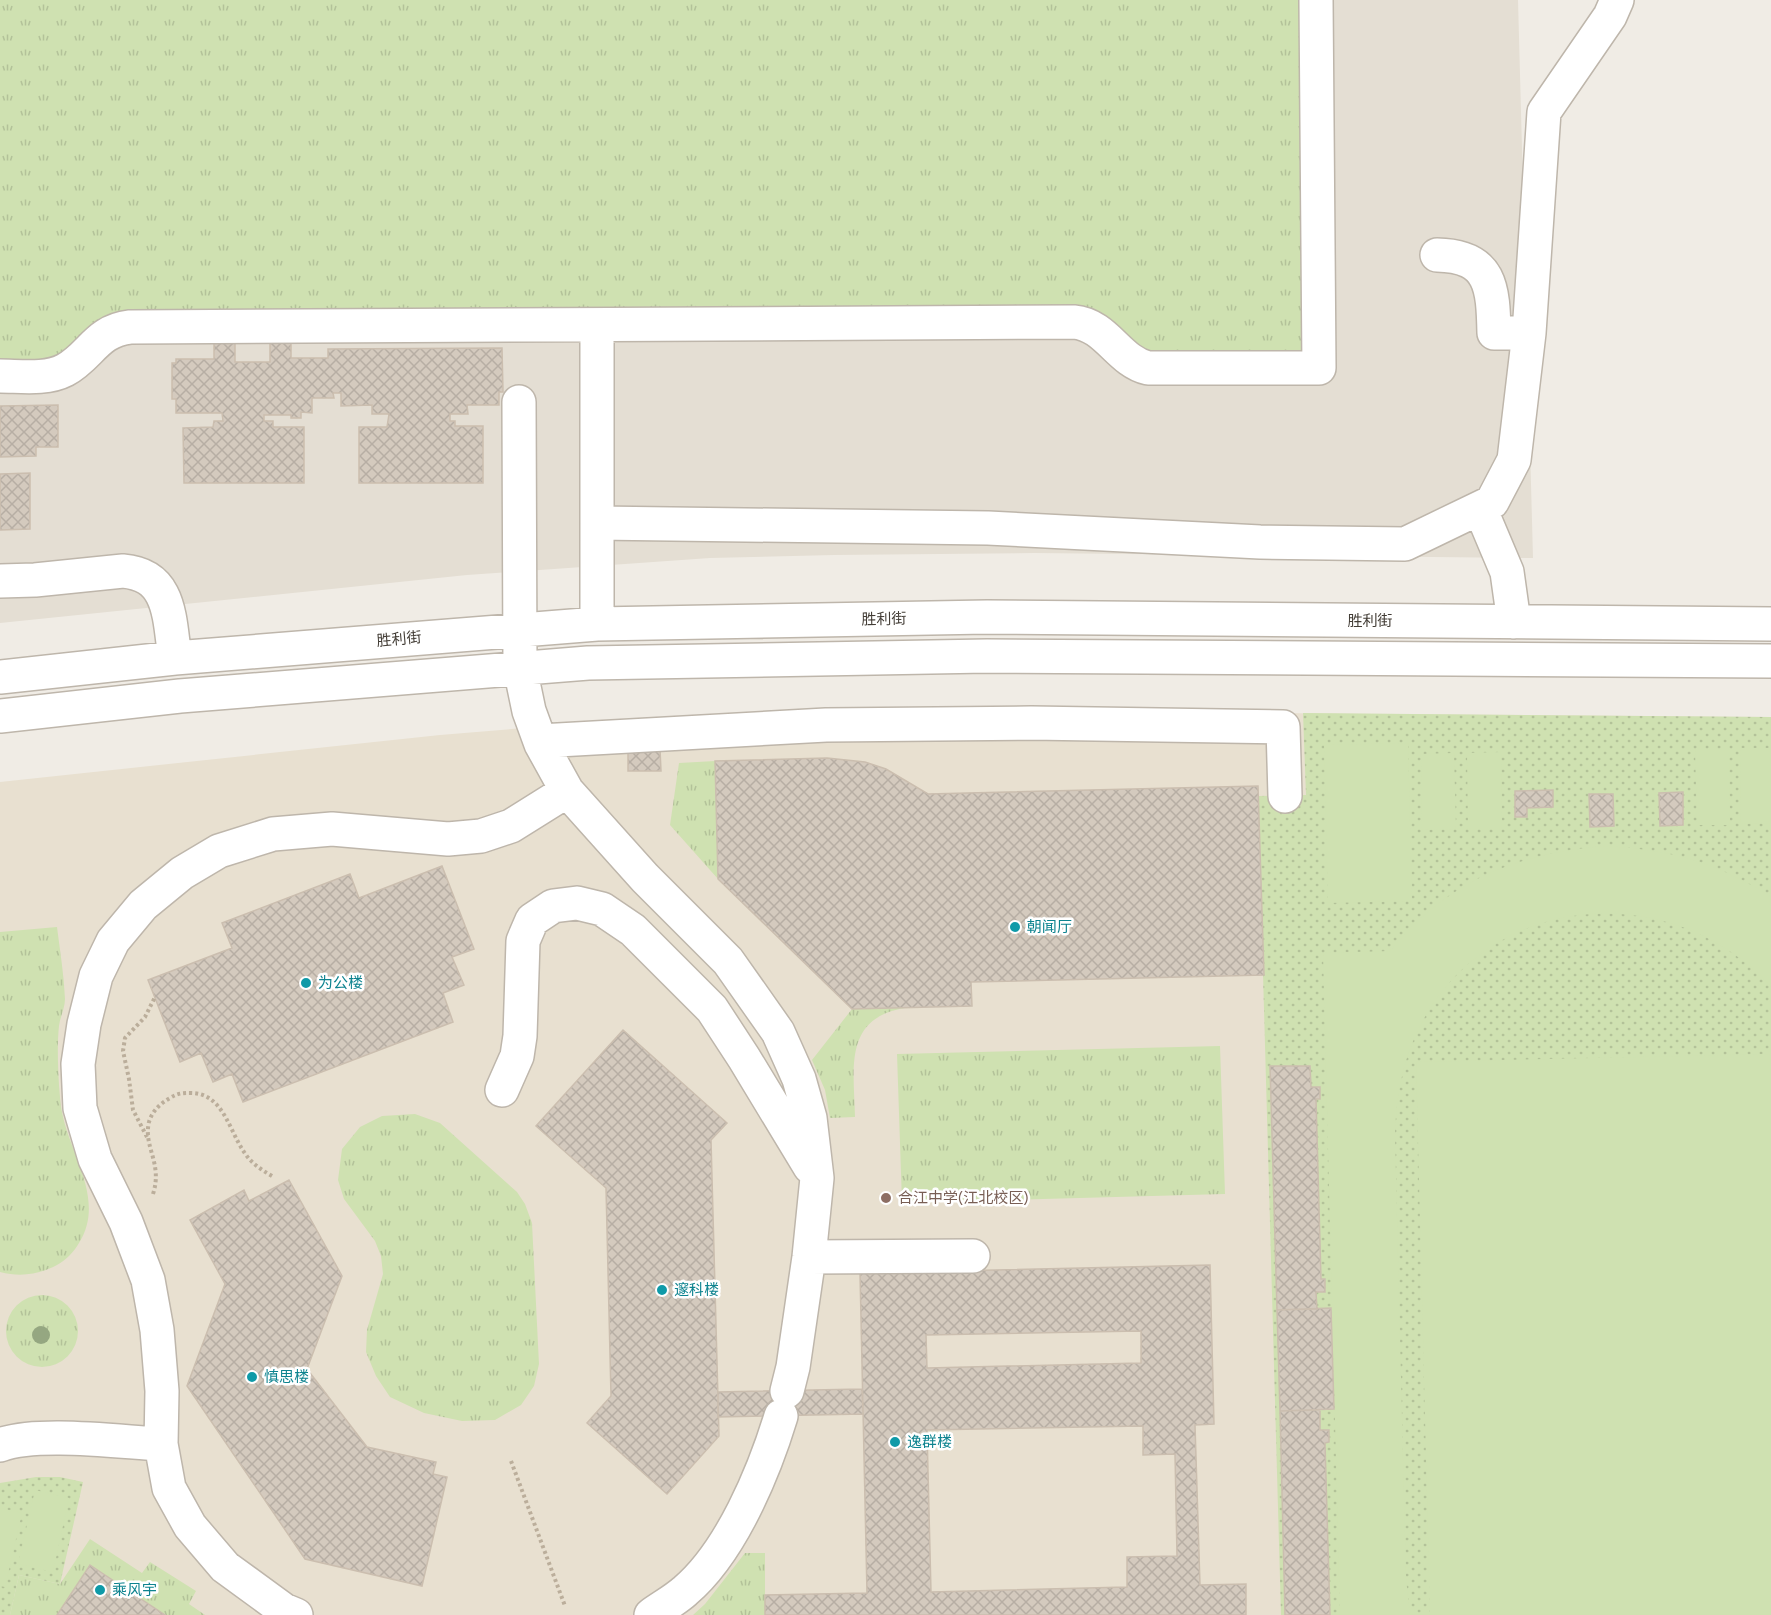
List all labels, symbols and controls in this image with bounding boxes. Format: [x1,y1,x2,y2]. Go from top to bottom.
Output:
street label: 胜利街 [861,610,907,628]
street label: 胜利街 [1347,612,1393,630]
street label: 胜利街 [376,628,422,650]
place label: 朝闻厅 [1027,918,1072,936]
marker: 朝闻厅 [1008,920,1022,934]
place label: 为公楼 [318,974,363,992]
marker: 为公楼 [299,976,313,990]
place label: 合江中学(江北校区) [898,1189,1029,1207]
marker: 合江中学(江北校区) [879,1191,893,1205]
place label: 邃科楼 [674,1281,719,1299]
marker: 邃科楼 [655,1283,669,1297]
place label: 慎思楼 [264,1368,309,1386]
marker: 慎思楼 [245,1370,259,1384]
place label: 逸群楼 [907,1433,952,1451]
marker: 逸群楼 [888,1435,902,1449]
place label: 乘风宇 [112,1581,157,1599]
marker: 乘风宇 [93,1583,107,1597]

